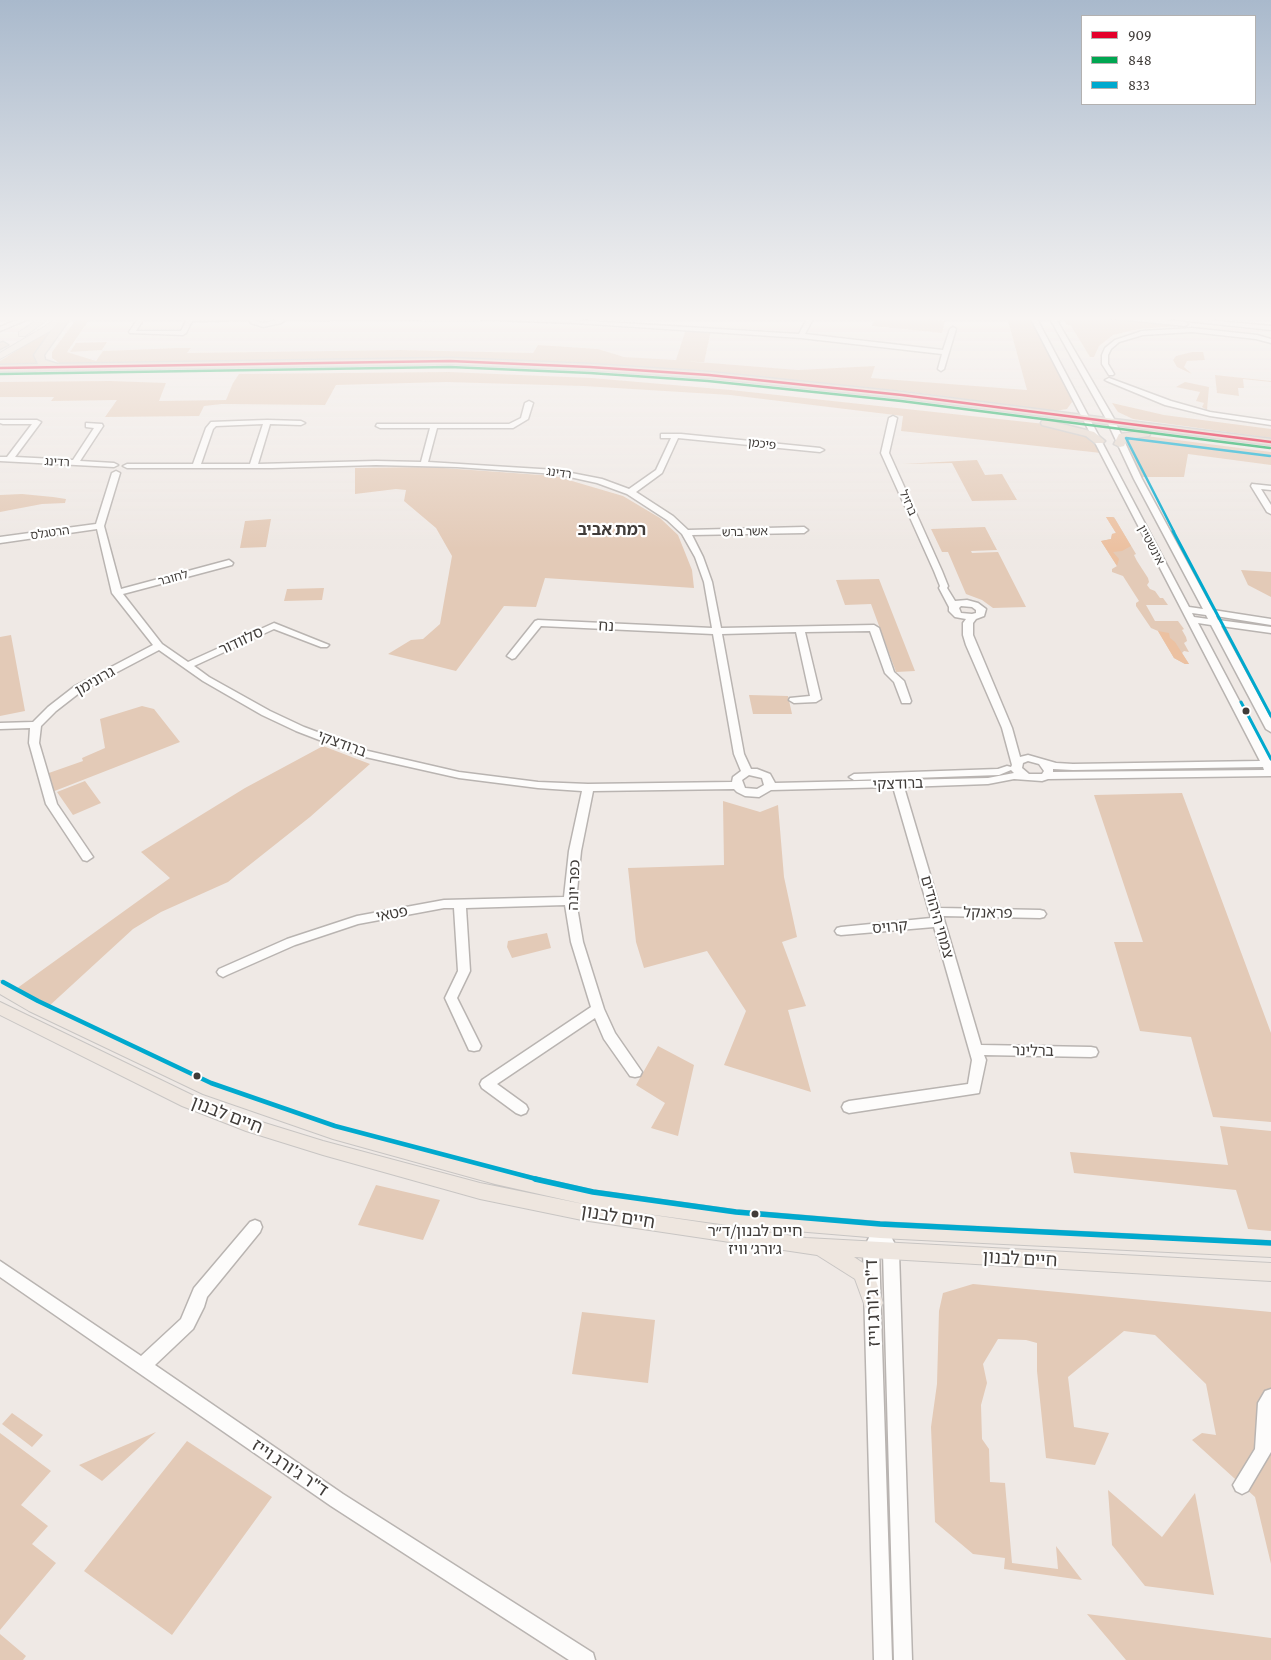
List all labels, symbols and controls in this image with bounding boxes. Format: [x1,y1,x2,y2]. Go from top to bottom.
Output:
legend [1081,15,1256,105]
text: 909 [1128,27,1152,43]
text: 848 [1128,52,1152,68]
text: 833 [1128,77,1150,93]
street label: פיכמן [747,435,777,453]
street label: רדינג [44,454,70,470]
street label: רדינג [545,464,573,482]
street label: ברזיל [896,488,920,518]
district label: רמת אביב [578,520,646,540]
street label: הרטגלס [30,523,70,543]
street label: אינשטיין [1135,523,1167,567]
street label: אשר ברש [722,524,768,540]
street label: לחובר [156,567,190,589]
street label: נח [598,617,614,635]
street label: סלוודור [216,623,266,659]
street label: גרונימן [72,663,118,699]
unlabelled marker [1241,706,1251,716]
street label: ברודצקי [315,727,369,761]
street label: ברודצקי [872,774,924,794]
street label: כפר יונה [564,859,584,911]
street label: צמחי היהודים [917,874,957,960]
street label: פטאי [375,902,409,926]
street label: פראנקל [963,904,1013,922]
street label: קרויס [871,916,909,938]
street label: ברלינר [1012,1042,1054,1060]
unlabelled marker [192,1071,202,1081]
street label: חיים לבנון [188,1092,266,1138]
street label: חיים לבנון [579,1200,657,1234]
marker: חיים לבנון/ד״ר ג׳ורג׳ וויז [750,1209,760,1219]
place label: חיים לבנון/ד״ר ג׳ורג׳ וויז [707,1221,803,1259]
street label: חיים לבנון [982,1246,1058,1272]
street label: ד"ר ג'ורג וייז [861,1259,885,1347]
street label: ד"ר ג'ורג וייז [248,1435,332,1501]

